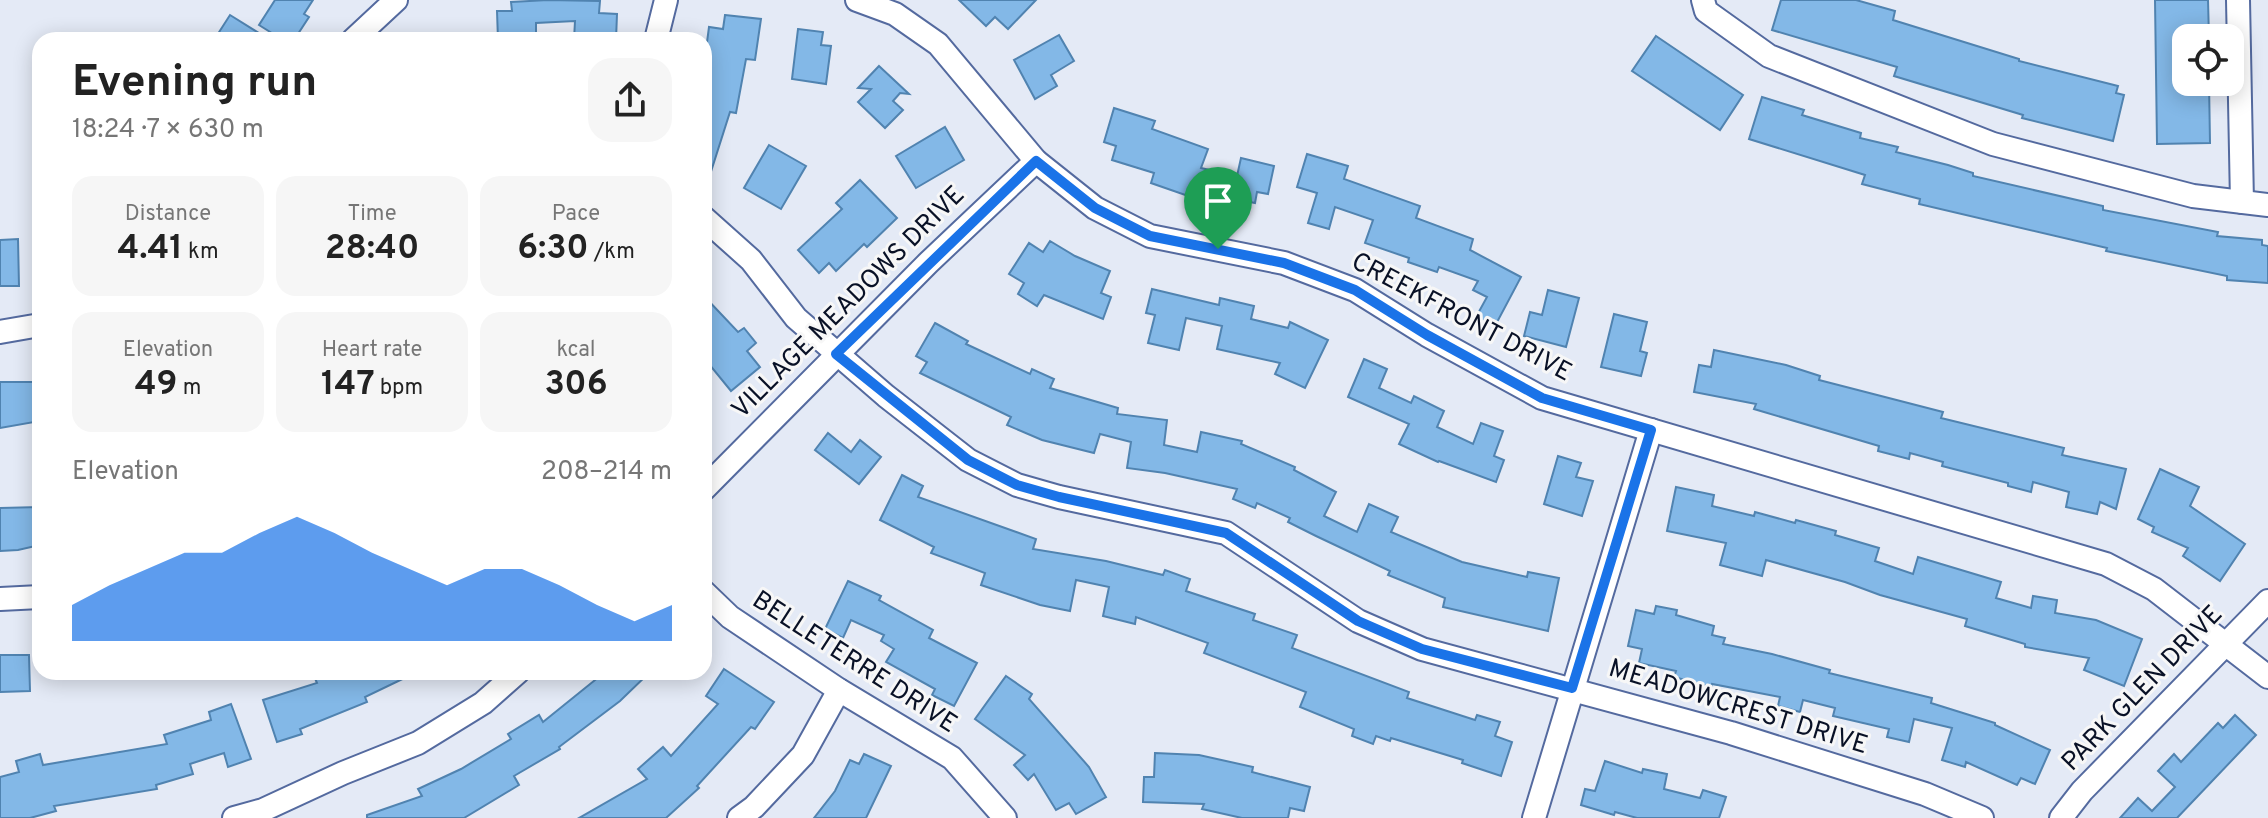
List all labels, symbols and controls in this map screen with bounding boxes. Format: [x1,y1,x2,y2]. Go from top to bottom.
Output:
map controls [2172,24,2244,96]
button: locate [2172,24,2244,96]
text: Evening run [72,56,317,112]
button: share [588,58,672,142]
text: 18:24 · 7 × 630 m [72,114,264,147]
pin [1184,167,1252,249]
street label: VILLAGE MEADOWS DRIVE [725,179,973,427]
icon: arrive [1196,179,1240,223]
text: Distance [125,201,211,228]
text: Time [347,201,397,228]
text: Pace [552,201,600,228]
text: 4.41 [117,228,183,271]
text: 28:40 [325,228,419,271]
text: 6:30 [517,228,589,271]
text: km [183,239,219,266]
text: /km [589,239,635,266]
street label: CREEKFRONT DRIVE [1345,246,1577,390]
text: Elevation [123,337,213,364]
text: Heart rate [322,337,422,364]
text: kcal [556,337,596,364]
text: 49 [135,364,177,407]
text: 147 [321,364,375,407]
text: 306 [544,364,608,407]
text: m [177,375,201,402]
text: bpm [375,375,423,402]
text: Elevation [72,456,179,489]
text: 208–214 m [541,456,672,489]
street label: BELLETERRE DRIVE [745,584,963,742]
street label: PARK GLEN DRIVE [2055,599,2231,779]
street label: MEADOWCREST DRIVE [1604,653,1872,763]

